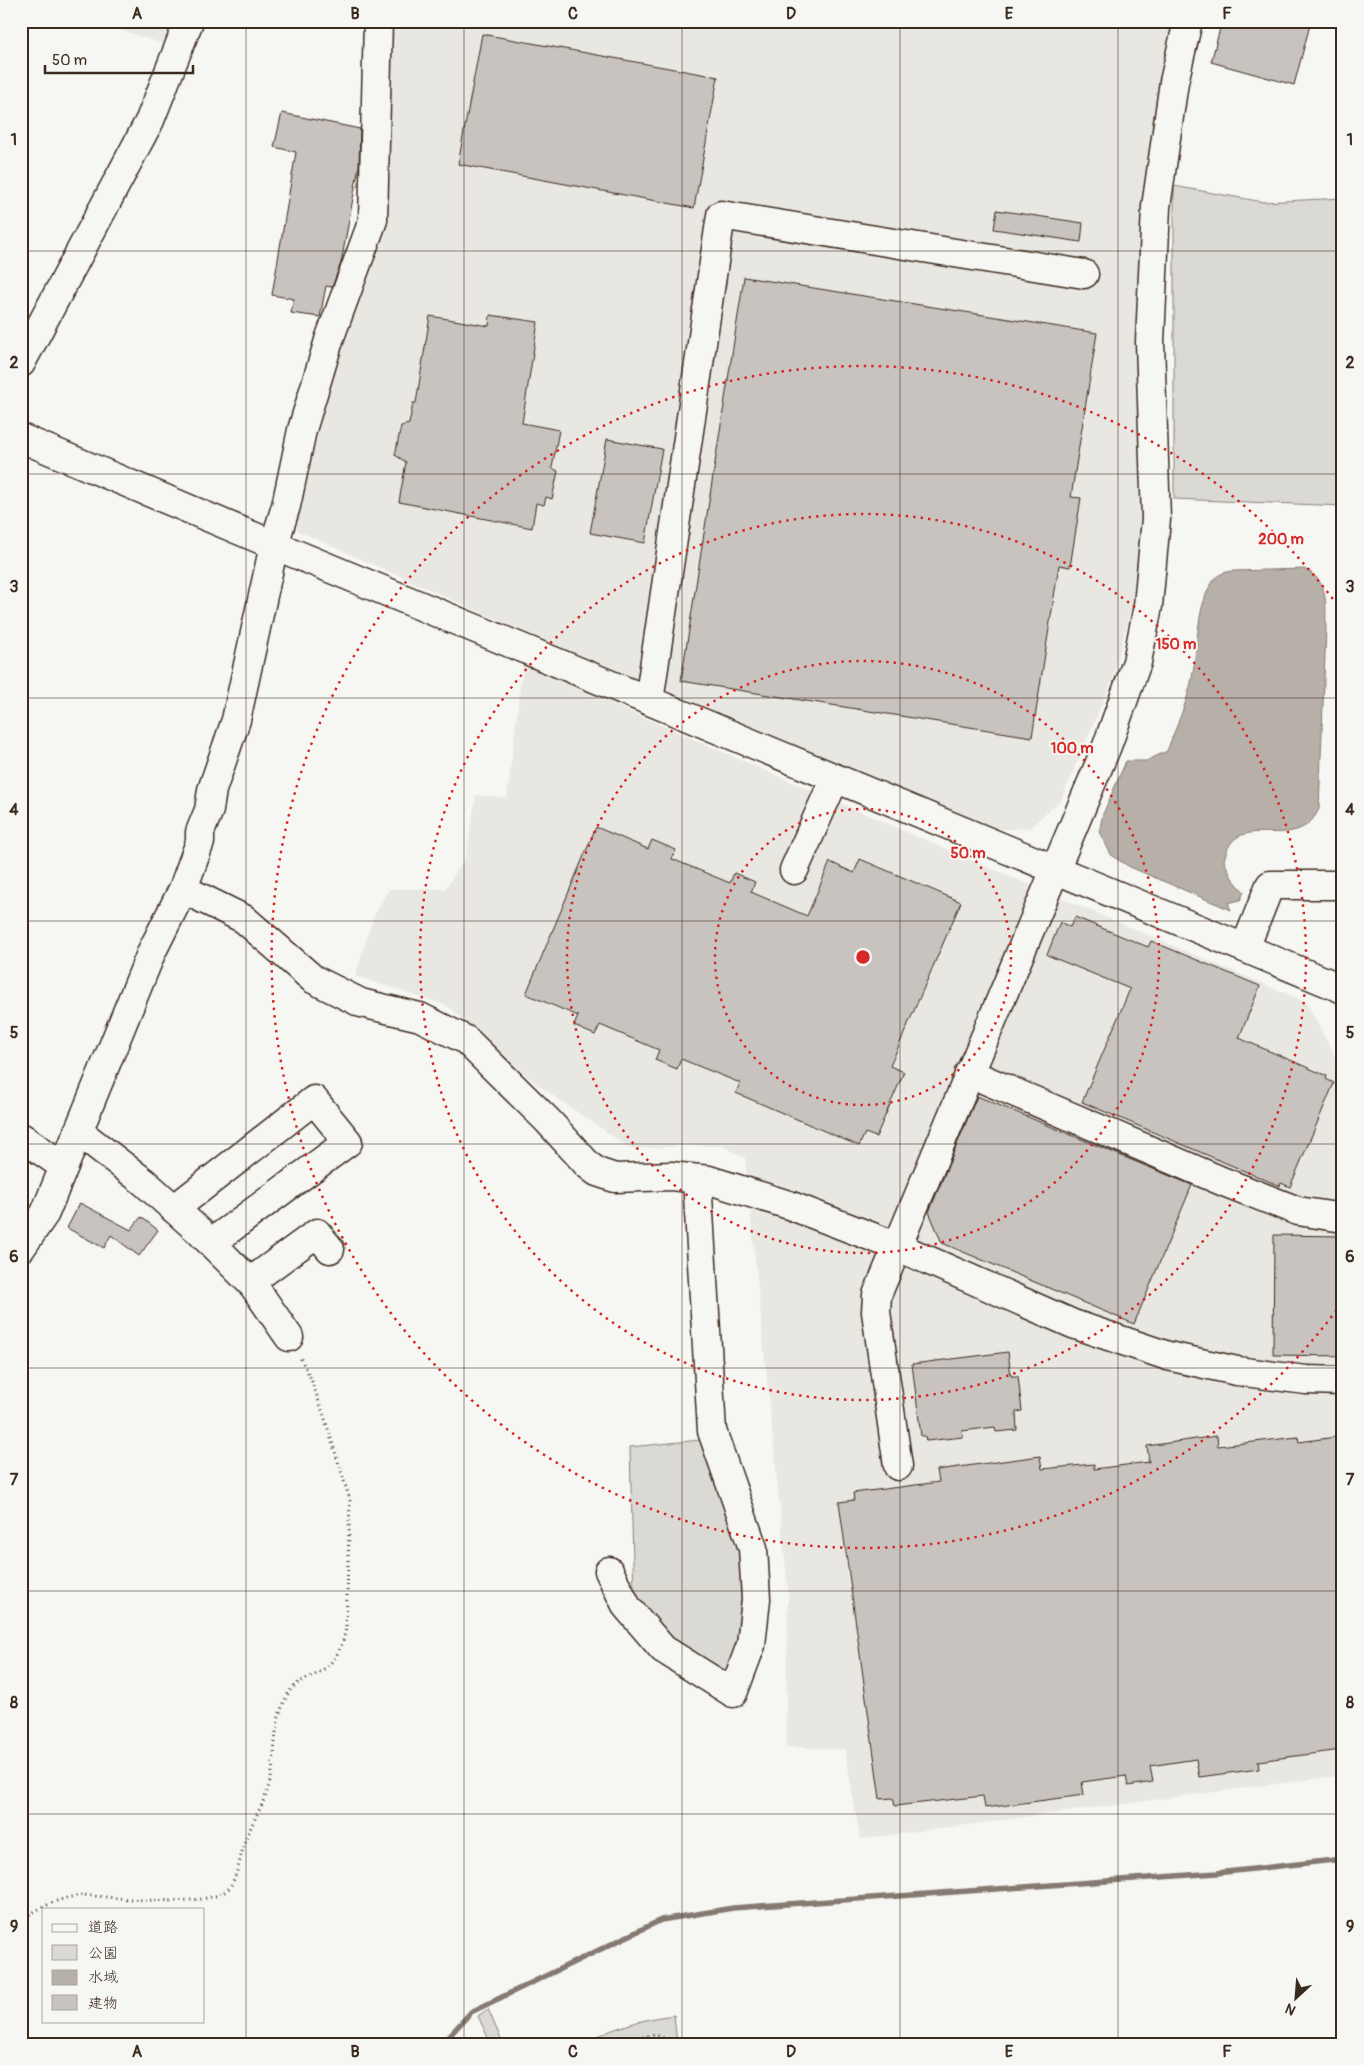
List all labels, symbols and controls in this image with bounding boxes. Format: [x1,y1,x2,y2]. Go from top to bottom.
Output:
text: A [132,4,143,24]
text: B [350,4,360,24]
text: C [568,4,578,24]
text: D [786,4,796,24]
text: E [1005,4,1014,24]
text: F [1222,4,1232,24]
scale bar [45,42,192,74]
text: 50 m [52,51,87,70]
text: 1 [11,130,17,150]
text: 1 [1347,130,1353,150]
text: 2 [10,353,19,373]
text: 2 [1346,353,1355,373]
text: 200 m [1258,530,1304,549]
text: 3 [10,577,19,597]
text: 3 [1346,577,1355,597]
text: 150 m [1156,635,1196,654]
text: 100 m [1051,739,1093,758]
text: 4 [9,800,19,820]
text: 4 [1345,800,1355,820]
text: 50 m [951,844,985,863]
centre of rings [854,948,872,966]
text: 5 [10,1023,19,1043]
text: 5 [1346,1023,1355,1043]
text: 6 [9,1247,19,1267]
text: 6 [1345,1247,1355,1267]
text: 7 [10,1470,19,1490]
text: 7 [1346,1470,1355,1490]
text: 8 [10,1693,18,1713]
text: 8 [1346,1693,1354,1713]
legend [42,1908,205,2022]
text: 9 [10,1917,18,1937]
text: 9 [1346,1917,1354,1937]
text: 道路 [88,1918,118,1937]
text: 公園 [88,1944,118,1963]
text: 水域 [88,1968,118,1987]
north arrow [1272,1972,1322,2022]
text: 建物 [88,1994,118,2013]
text: N [1283,2000,1299,2019]
text: A [132,2042,143,2062]
text: B [350,2042,360,2062]
text: C [568,2042,578,2062]
text: D [786,2042,796,2062]
text: E [1005,2042,1014,2062]
text: F [1222,2042,1232,2062]

